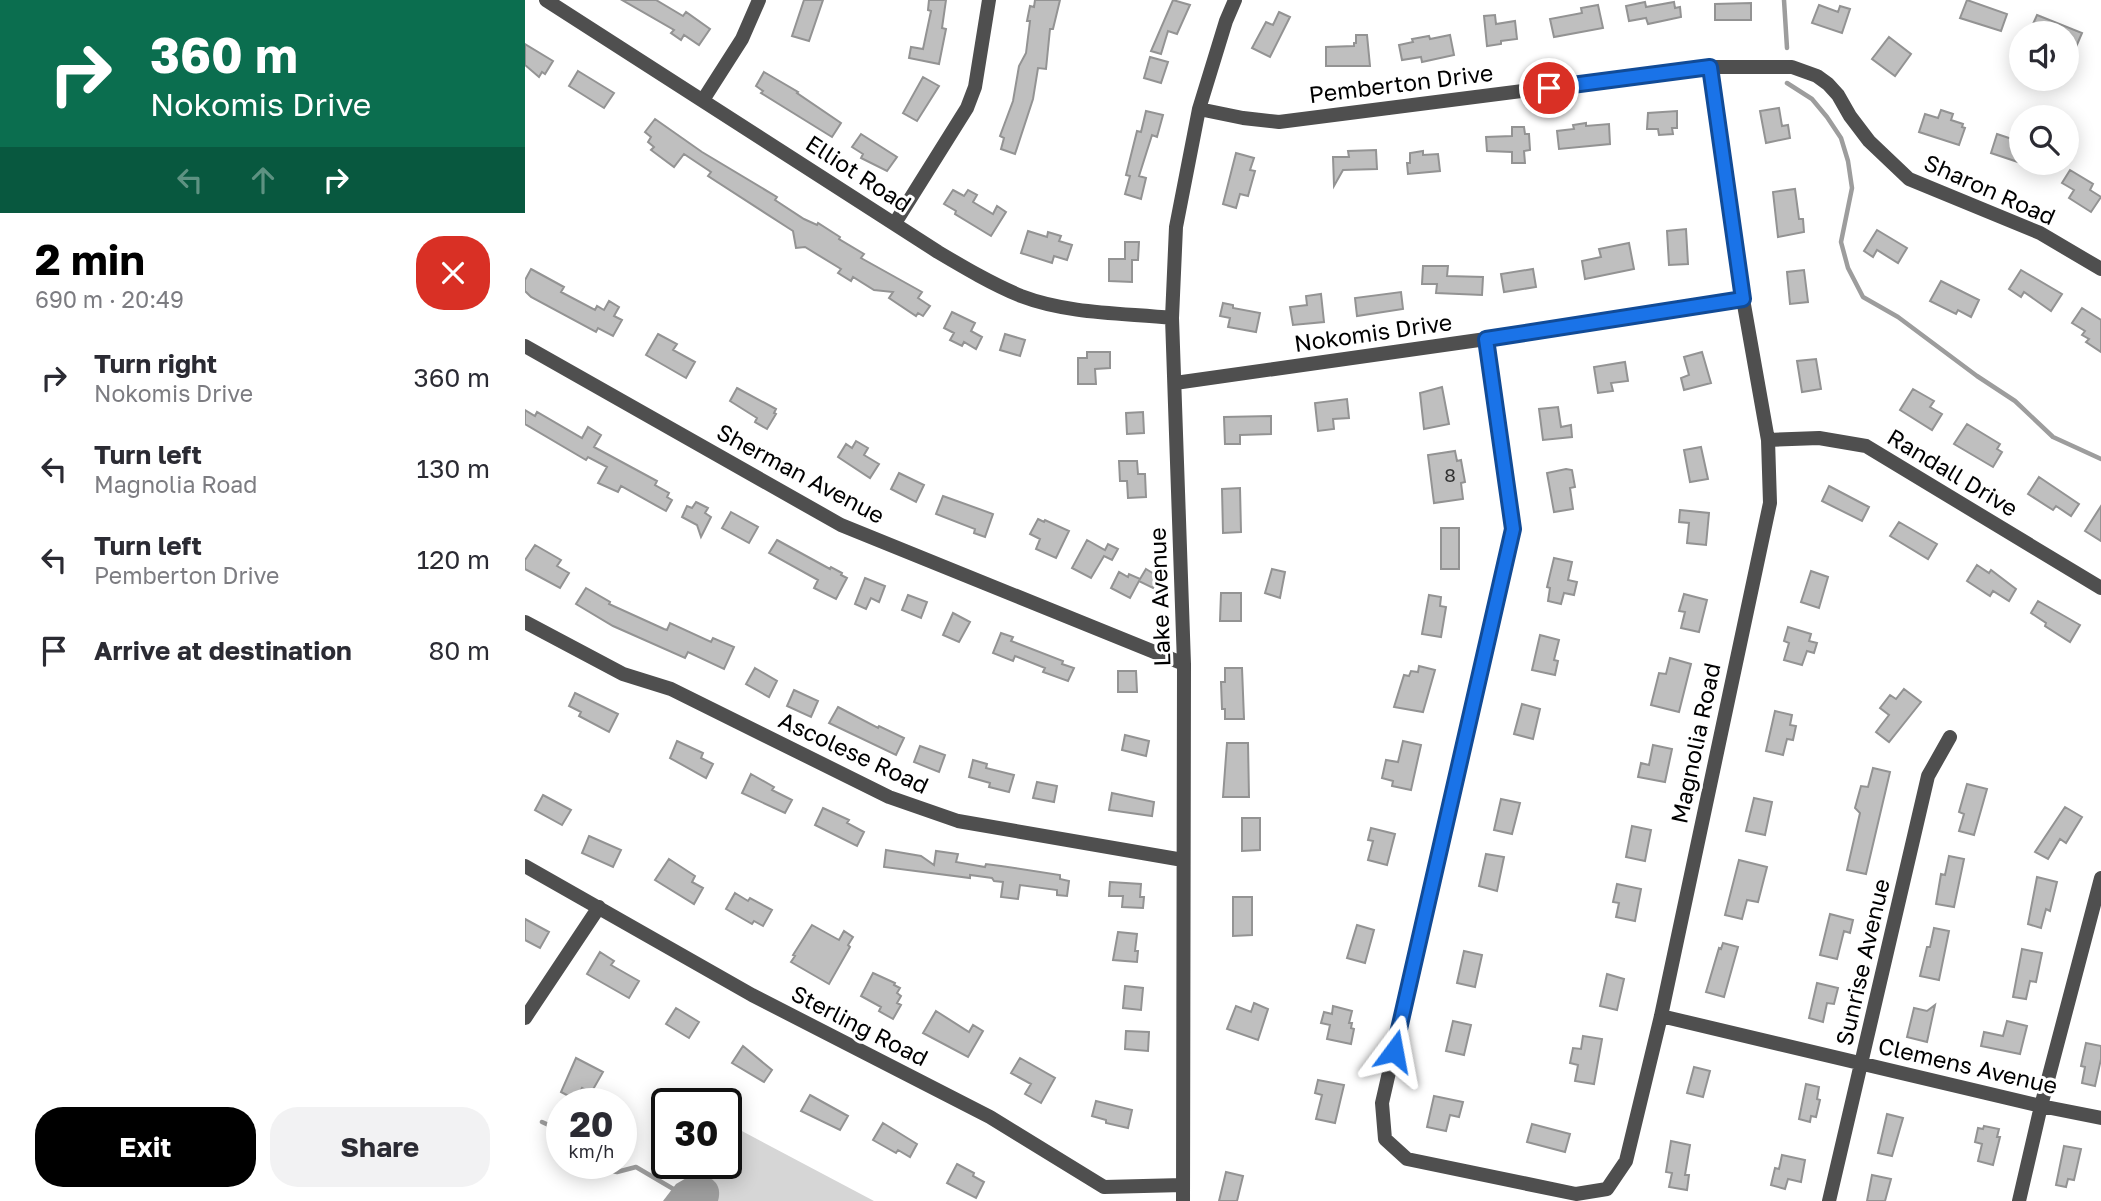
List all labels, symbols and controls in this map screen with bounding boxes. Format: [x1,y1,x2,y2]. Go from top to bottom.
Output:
map controls [2009,21,2079,175]
button: sound [2009,21,2079,91]
text: 360 m [150,25,298,84]
icon: right [35,28,126,119]
street label: Pemberton Drive [1307,58,1495,108]
pin [1519,58,1579,118]
icon: arrive [1530,69,1568,107]
text: Nokomis Drive [150,85,371,123]
button: search [2009,105,2079,175]
street label: Elliot Road [801,129,917,217]
street label: Sharon Road [1920,148,2060,230]
icon: left [171,161,209,199]
icon: ahead [244,161,282,199]
icon: right [317,161,355,199]
text: 2 min [35,234,145,284]
button: close [416,236,490,310]
text: 690 m · 20:49 [35,285,184,313]
street label: Nokomis Drive [1292,307,1454,357]
text: Turn right [94,348,217,379]
icon: right [35,359,73,397]
text: 360 m [413,362,490,393]
text: Nokomis Drive [94,379,253,407]
street label: Sherman Avenue [712,417,890,529]
street label: Randall Drive [1883,422,2023,522]
text: Turn left [94,439,202,470]
icon: left [35,450,73,488]
text: 130 m [417,453,490,484]
house number: 8 [1444,463,1456,486]
text: Magnolia Road [94,470,257,498]
street label: Lake Avenue [1143,527,1175,667]
text: Turn left [94,530,202,561]
icon: left [35,541,73,579]
text: 120 m [417,544,490,575]
text: Pemberton Drive [94,561,279,589]
icon: arrive [35,632,73,670]
text: Arrive at destination [94,635,352,666]
text: 80 m [429,635,490,666]
street label: Magnolia Road [1664,660,1726,826]
street label: Ascolese Road [775,705,933,799]
street label: Sunrise Avenue [1829,876,1895,1048]
street label: Sterling Road [787,979,933,1071]
position arrow [1357,1014,1431,1088]
street label: Clemens Avenue [1876,1031,2060,1099]
speed limit sign: 30 [651,1088,742,1179]
text: 20 [569,1103,614,1145]
button: Exit [35,1107,256,1187]
button: Share [270,1107,490,1187]
text: km/h [569,1140,614,1162]

